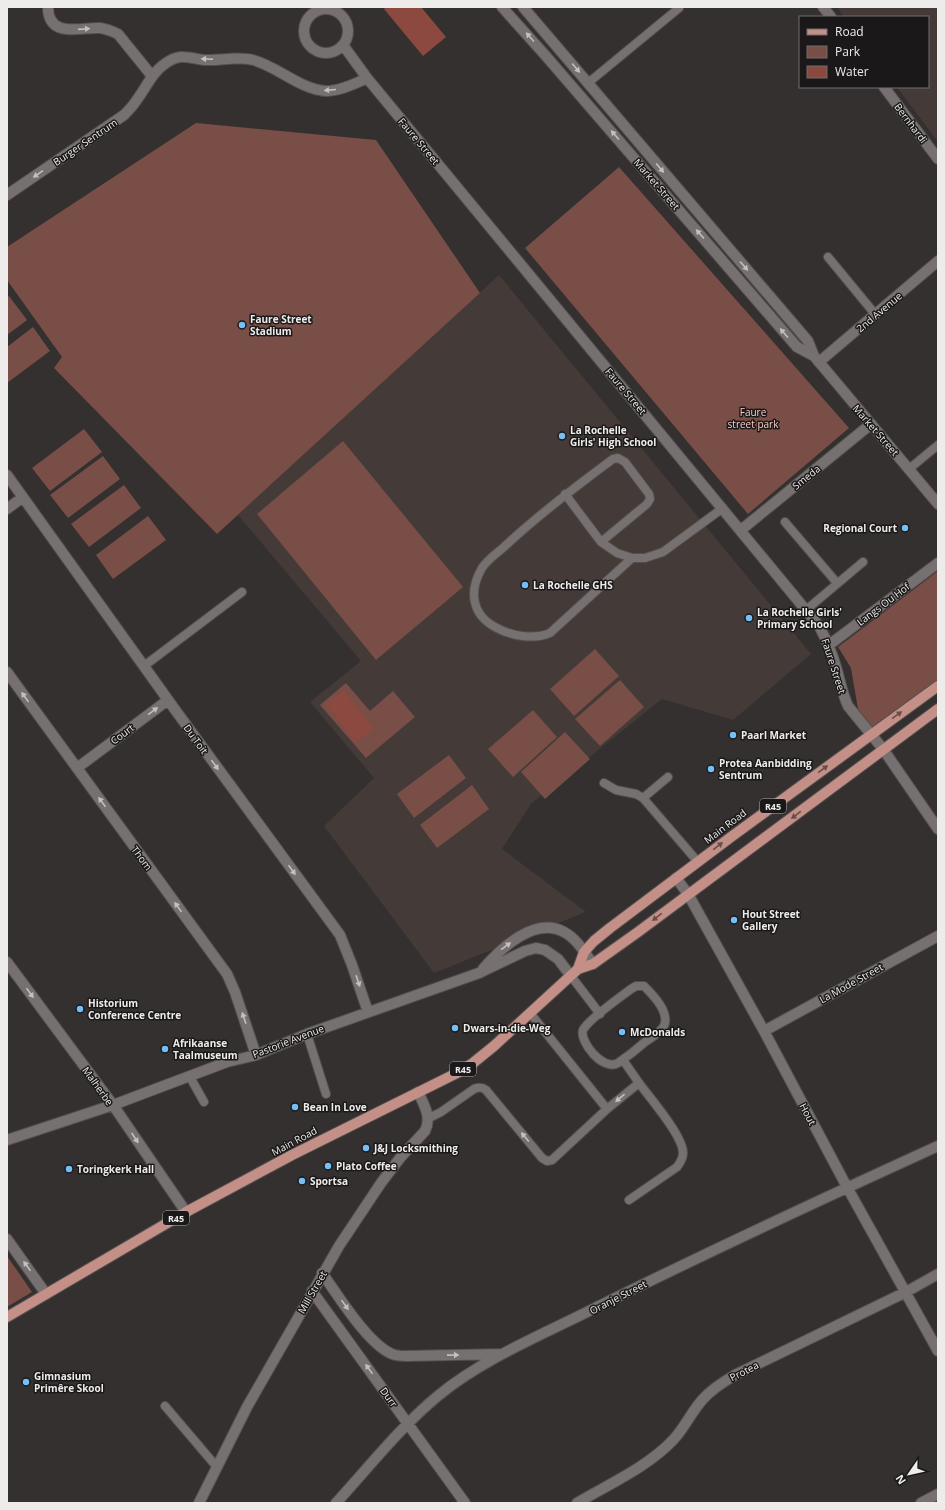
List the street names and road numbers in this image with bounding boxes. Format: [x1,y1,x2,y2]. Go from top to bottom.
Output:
street label: Bernhardi [891,100,931,146]
street label: Burger Sentrum [50,115,120,169]
street label: Faure Street [395,115,443,168]
street label: Market Street [631,155,683,213]
street label: 2nd Avenue [853,289,905,335]
street label: Faure Street [602,365,650,418]
street label: Market Street [850,401,902,459]
street label: Smeda [789,461,823,493]
street label: Langs Ou Hof [854,579,913,629]
street label: Faure Street [819,637,850,696]
street label: Court [107,720,137,747]
street label: Du Toit [180,721,212,757]
road number: R45 [760,799,786,813]
street label: Main Road [701,805,749,847]
street label: Thom [128,843,156,873]
street label: La Mode Street [817,960,886,1006]
street label: Pastorie Avenue [250,1021,326,1061]
road number: R45 [450,1062,476,1076]
street label: Malherbe [79,1064,117,1108]
street label: Hout [796,1101,820,1128]
street label: Main Road [269,1123,319,1159]
road number: R45 [163,1211,189,1225]
street label: Mill Street [294,1268,330,1316]
street label: Oranje Street [587,1276,649,1317]
street label: Protea [727,1358,761,1384]
street label: Durr [377,1384,401,1410]

